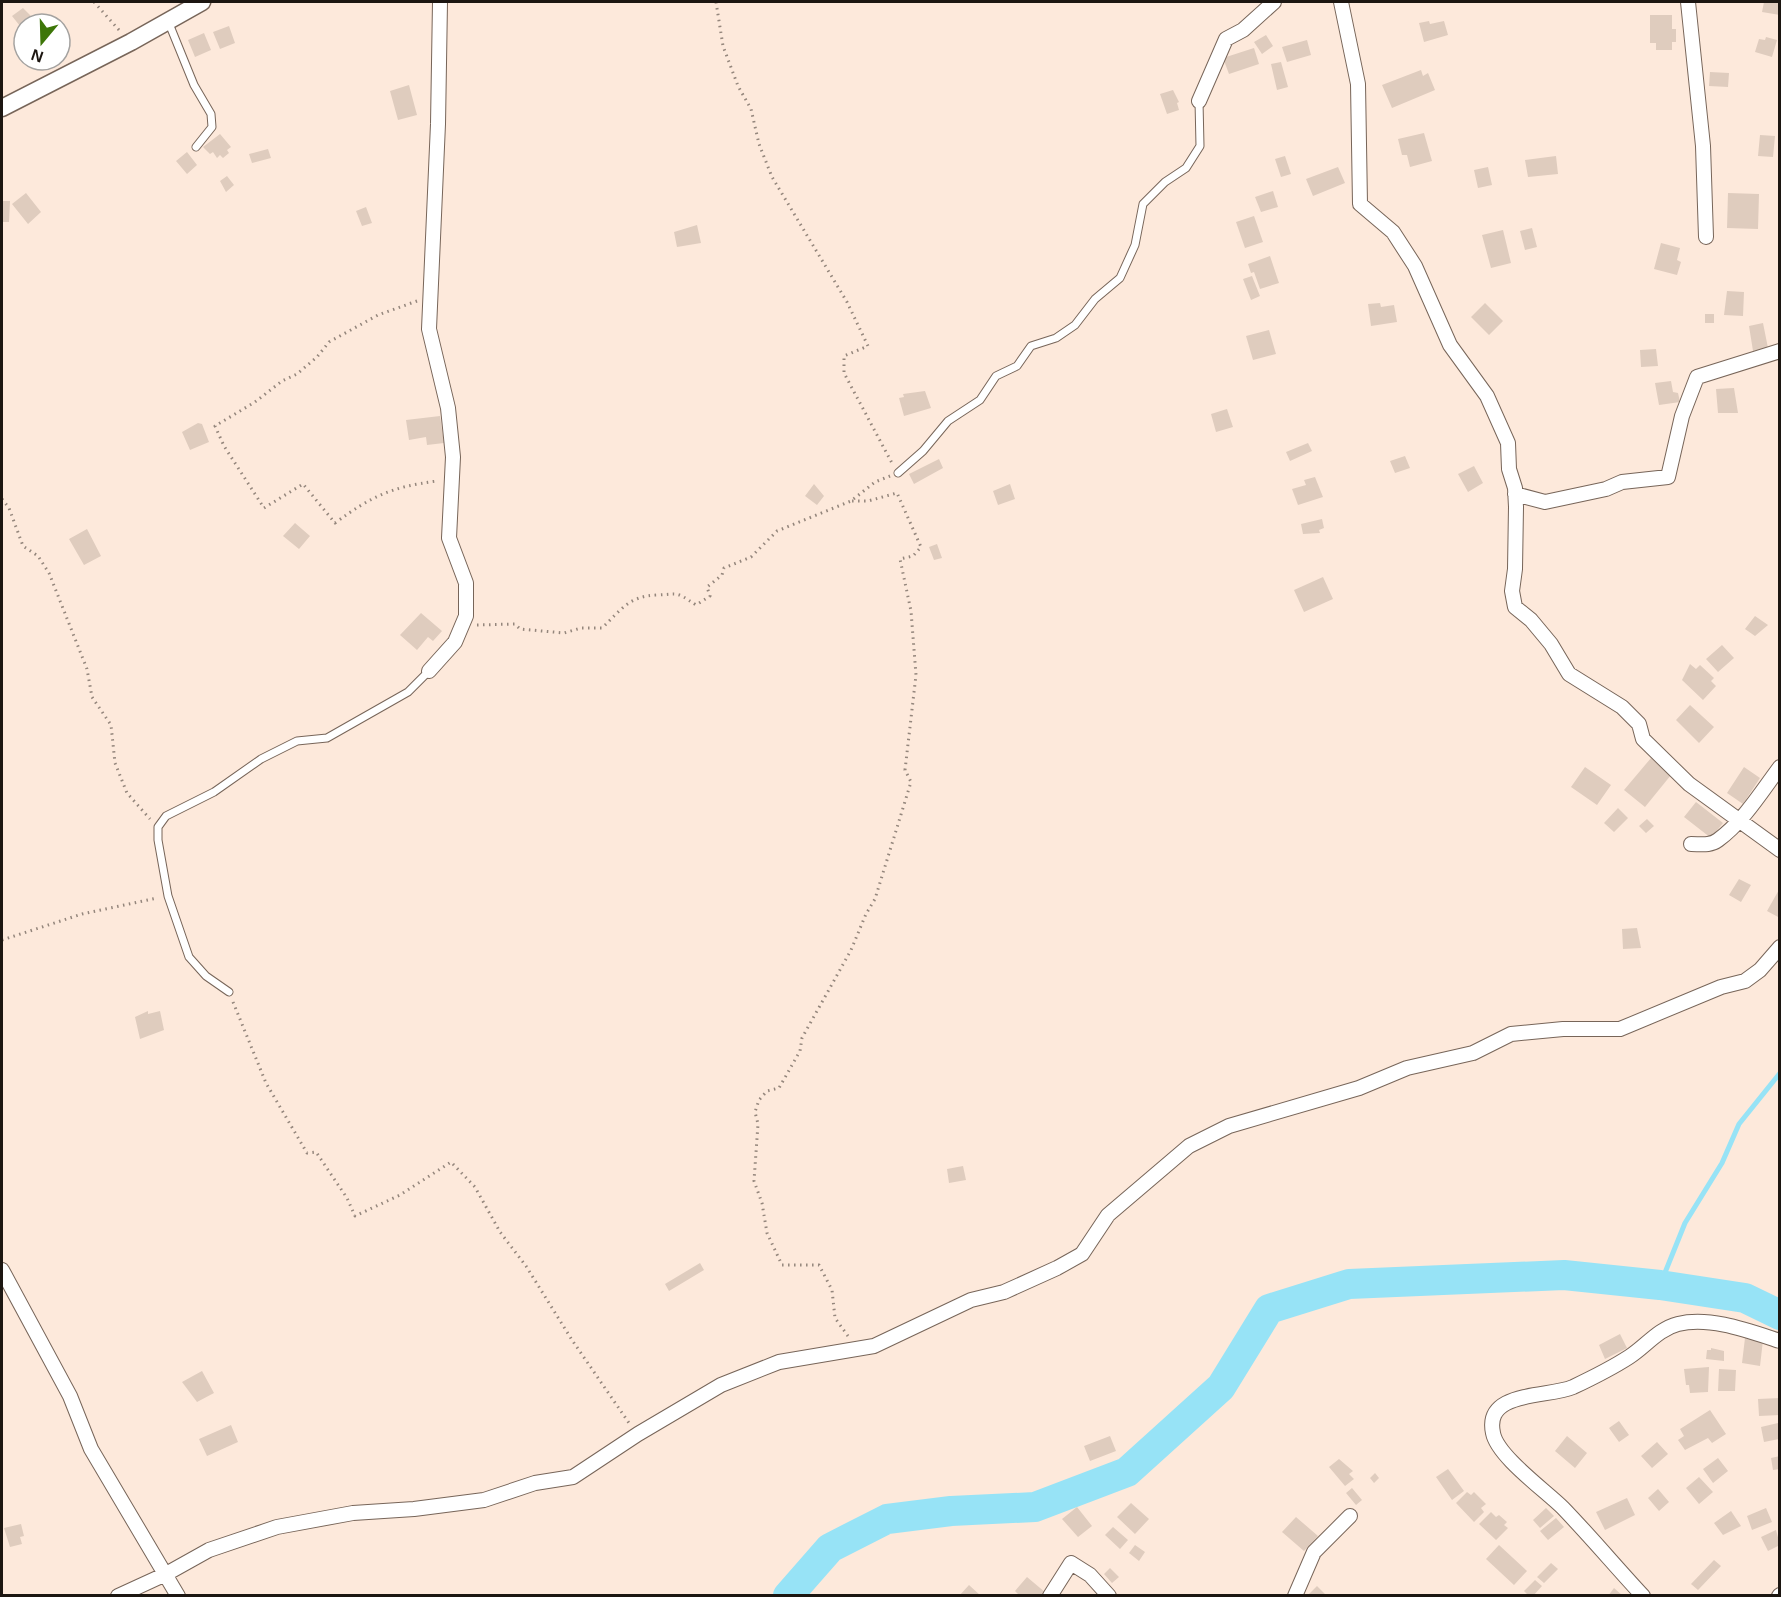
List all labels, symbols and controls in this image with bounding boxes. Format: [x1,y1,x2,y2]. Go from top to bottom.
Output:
north arrow [12,12,72,72]
text: N [29,46,46,66]

